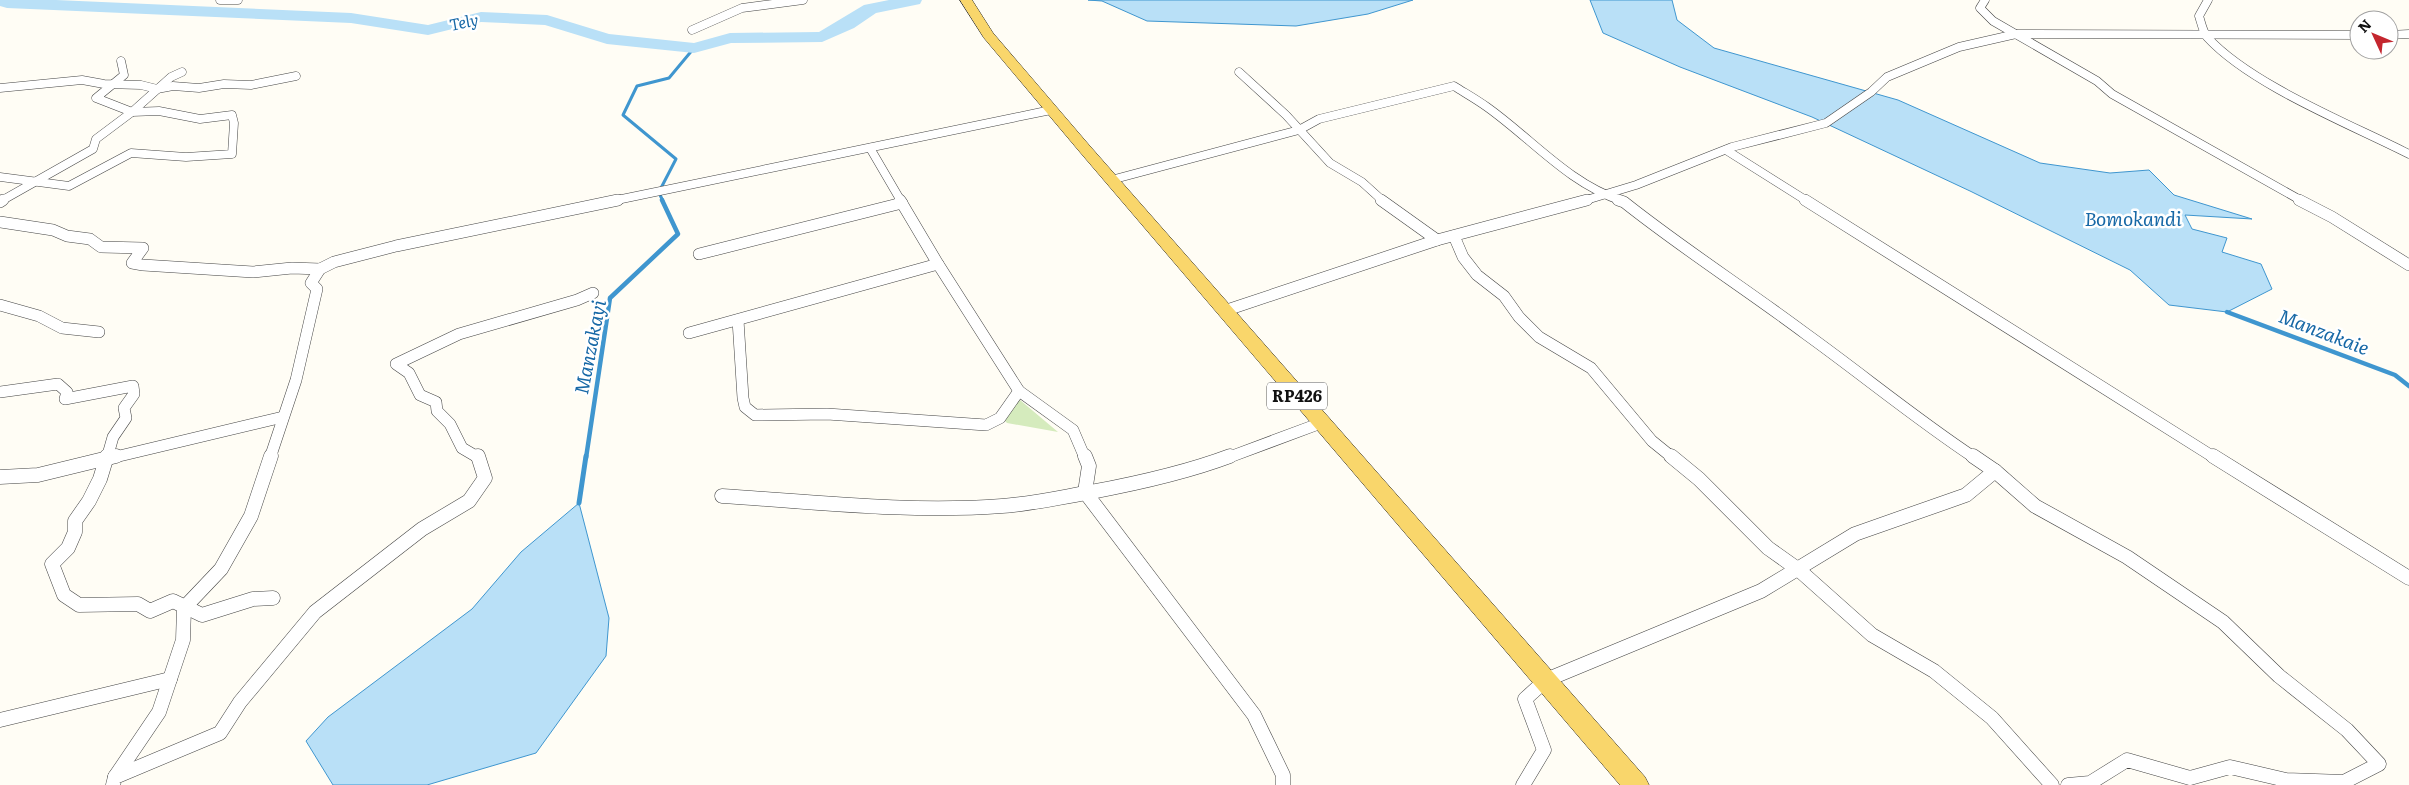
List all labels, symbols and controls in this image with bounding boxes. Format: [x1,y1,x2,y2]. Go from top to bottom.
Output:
water label: Tely [447,6,481,36]
north arrow [2349,10,2399,60]
text: N [2353,14,2375,36]
water label: Bomokandi [2084,204,2182,232]
water label: Manzakayi [566,297,612,396]
water label: Manzakaie [2275,301,2374,361]
road number: RP426 [1267,382,1327,410]

